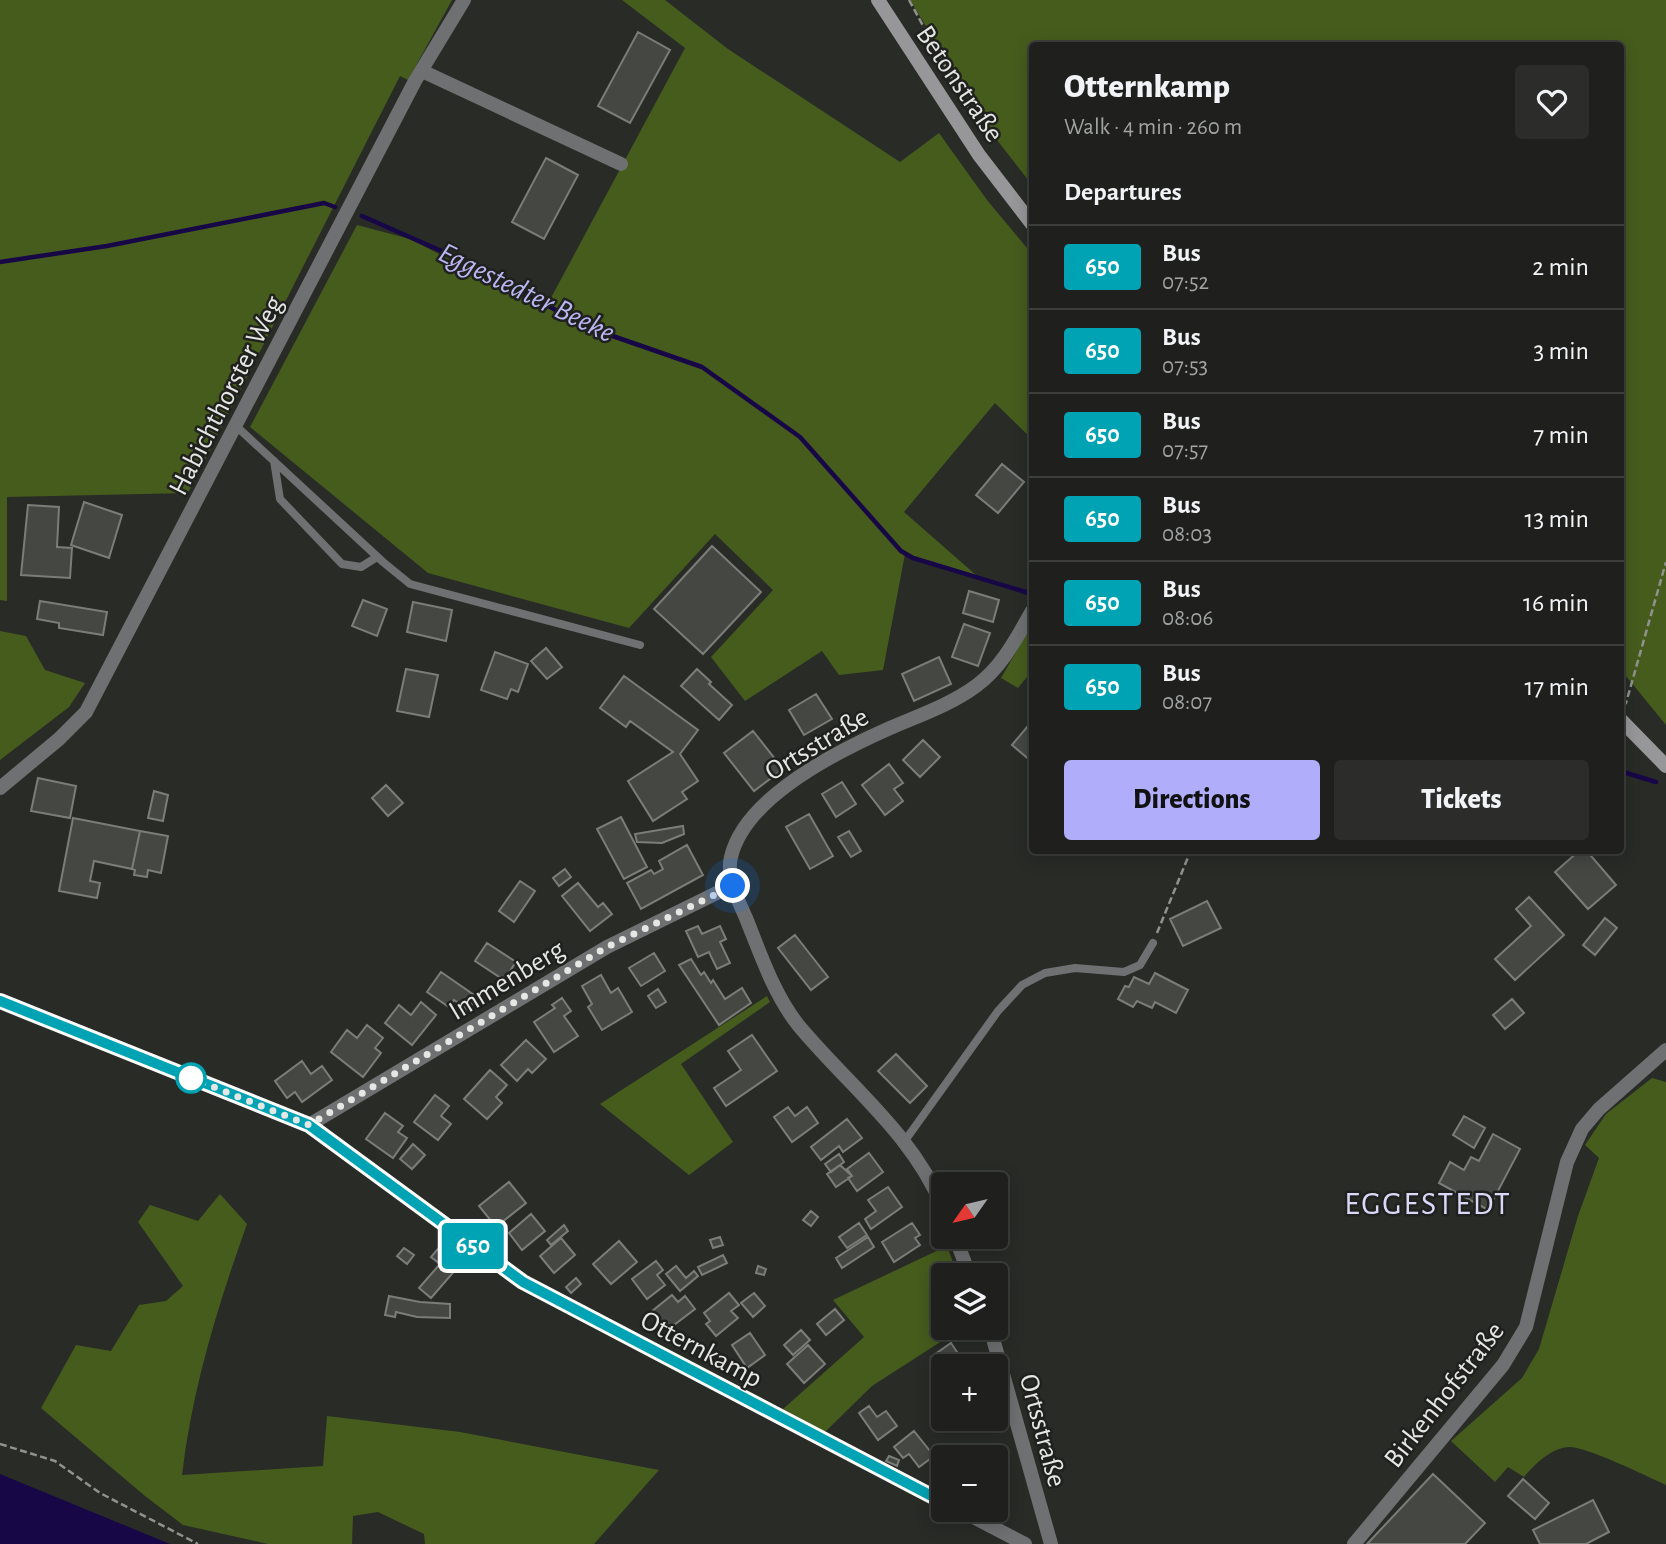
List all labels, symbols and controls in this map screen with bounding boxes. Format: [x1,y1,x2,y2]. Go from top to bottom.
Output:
street label: Betonstraße [910,21,1008,147]
button: heart [1515,65,1589,139]
text: Otternkamp [1064,71,1230,104]
text: Walk · 4 min · 260 m [1064,116,1242,139]
text: Departures [1064,179,1182,205]
water label: Eggestedter Beeke [434,237,619,348]
text: Bus [1162,240,1201,266]
text: 2 min [1532,254,1589,280]
text: 650 [1085,255,1120,279]
text: 07:52 [1162,271,1209,294]
street label: Habichthorster Weg [164,291,289,500]
text: Bus [1162,324,1201,350]
text: 3 min [1533,338,1589,364]
text: 650 [1085,339,1120,363]
text: 07:53 [1162,355,1208,378]
text: Bus [1162,408,1201,434]
text: 7 min [1533,422,1589,448]
text: 650 [1085,423,1120,447]
text: 07:57 [1162,439,1208,462]
text: Bus [1162,492,1201,518]
text: 13 min [1525,506,1589,532]
text: 650 [1085,507,1120,531]
text: 08:03 [1162,523,1212,546]
text: Bus [1162,576,1201,602]
text: 16 min [1523,590,1589,616]
text: 650 [1085,591,1120,615]
text: 08:06 [1162,607,1213,630]
text: Bus [1162,660,1201,686]
text: 17 min [1524,674,1589,700]
text: 650 [1085,675,1120,699]
text: 08:07 [1162,691,1212,714]
street label: Ortsstraße [760,703,874,786]
button: Directions [1064,760,1320,840]
button: Tickets [1334,760,1589,840]
your location [715,868,750,903]
street label: Immenberg [444,935,570,1026]
unlabelled marker [176,1063,206,1093]
north arrow [931,1172,1008,1250]
map controls [931,1172,1008,1522]
district label: EGGESTEDT [1344,1188,1512,1220]
line badge: 650 [433,1223,513,1269]
text: 650 [456,1234,490,1258]
button: layers [931,1263,1008,1340]
street label: Otternkamp [636,1306,766,1393]
street label: Birkenhofstraße [1379,1317,1510,1473]
button: + [931,1354,1008,1431]
street label: Ortsstraße [1014,1371,1071,1490]
button: − [931,1445,1008,1522]

